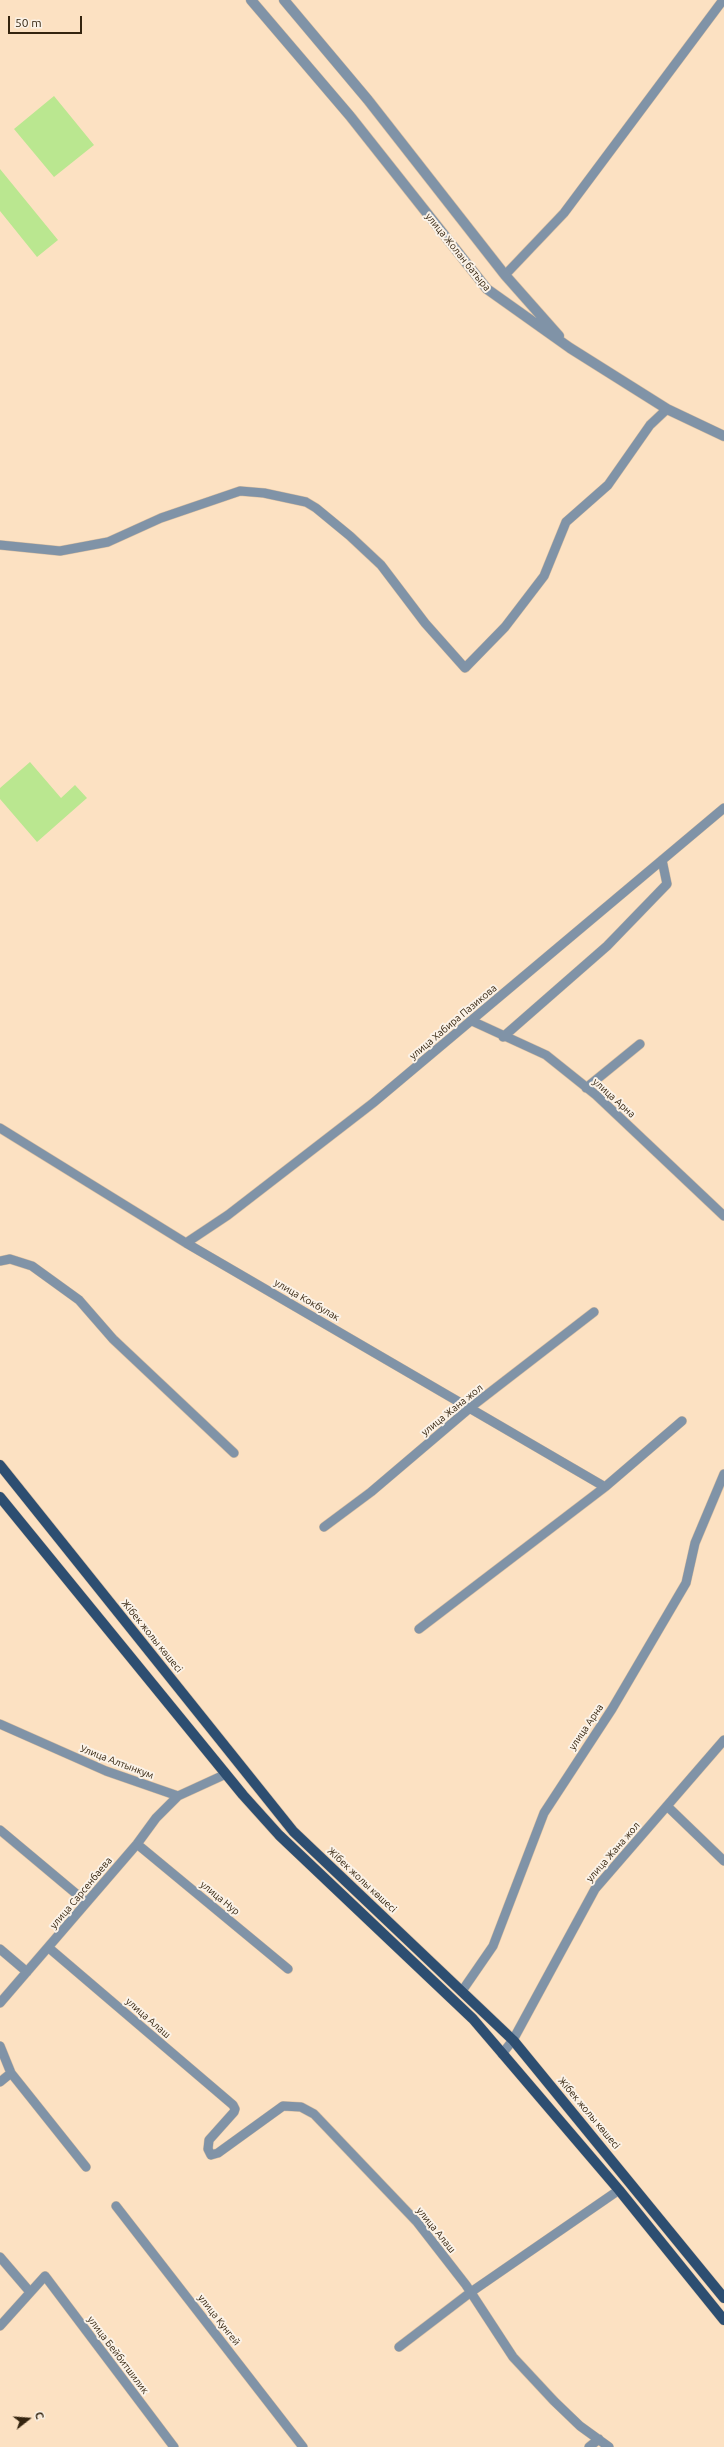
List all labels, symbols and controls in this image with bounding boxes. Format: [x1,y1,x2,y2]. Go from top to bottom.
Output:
scale bar [10,8,84,34]
text: 50 m [15,16,42,29]
street label: улица Жолан батыра [423,211,493,293]
street label: улица Хабира Пазикова [407,982,499,1062]
street label: улица Арна [590,1076,638,1120]
street label: улица Кокбулак [272,1276,342,1324]
street label: улица Жана жол [419,1382,485,1438]
street label: Жібек жолы көшесі [119,1597,185,1675]
street label: улица Арна [566,1702,606,1752]
street label: Улица Алтынкум [79,1742,155,1782]
street label: улица Жана жол [584,1820,642,1884]
street label: Жібек жолы көшесі [325,1845,399,1915]
street label: улица Сарсенбаева [47,1855,115,1931]
street label: улица Нур [198,1878,242,1918]
street label: улица Алаш [123,1995,173,2041]
street label: Жібек жолы көшесі [555,2075,623,2151]
street label: улица Алаш [414,2205,458,2255]
street label: улица Кунгей [195,2292,243,2348]
street label: улица Бейбитшилик [85,2314,151,2396]
north arrow [8,2399,48,2439]
text: С [33,2410,46,2421]

